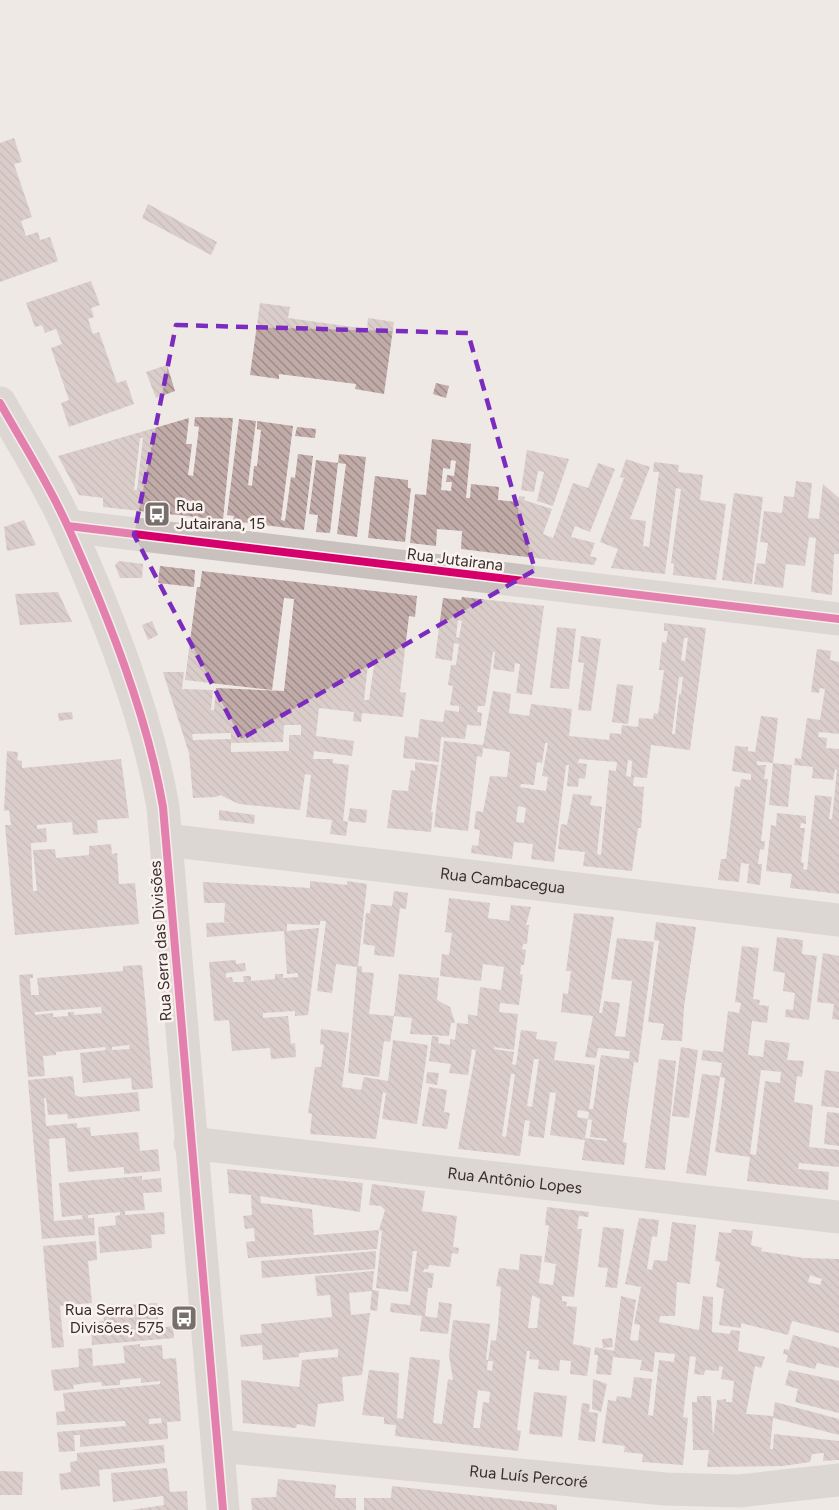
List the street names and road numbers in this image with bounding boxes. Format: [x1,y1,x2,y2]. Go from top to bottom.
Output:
street label: Rua Jutairana [406,544,504,575]
street label: Rua Serra das Divisões [145,860,176,1022]
street label: Rua Cambacegua [439,864,566,897]
street label: Rua Antônio Lopes [447,1163,583,1198]
street label: Rua Luís Percoré [468,1461,589,1492]

